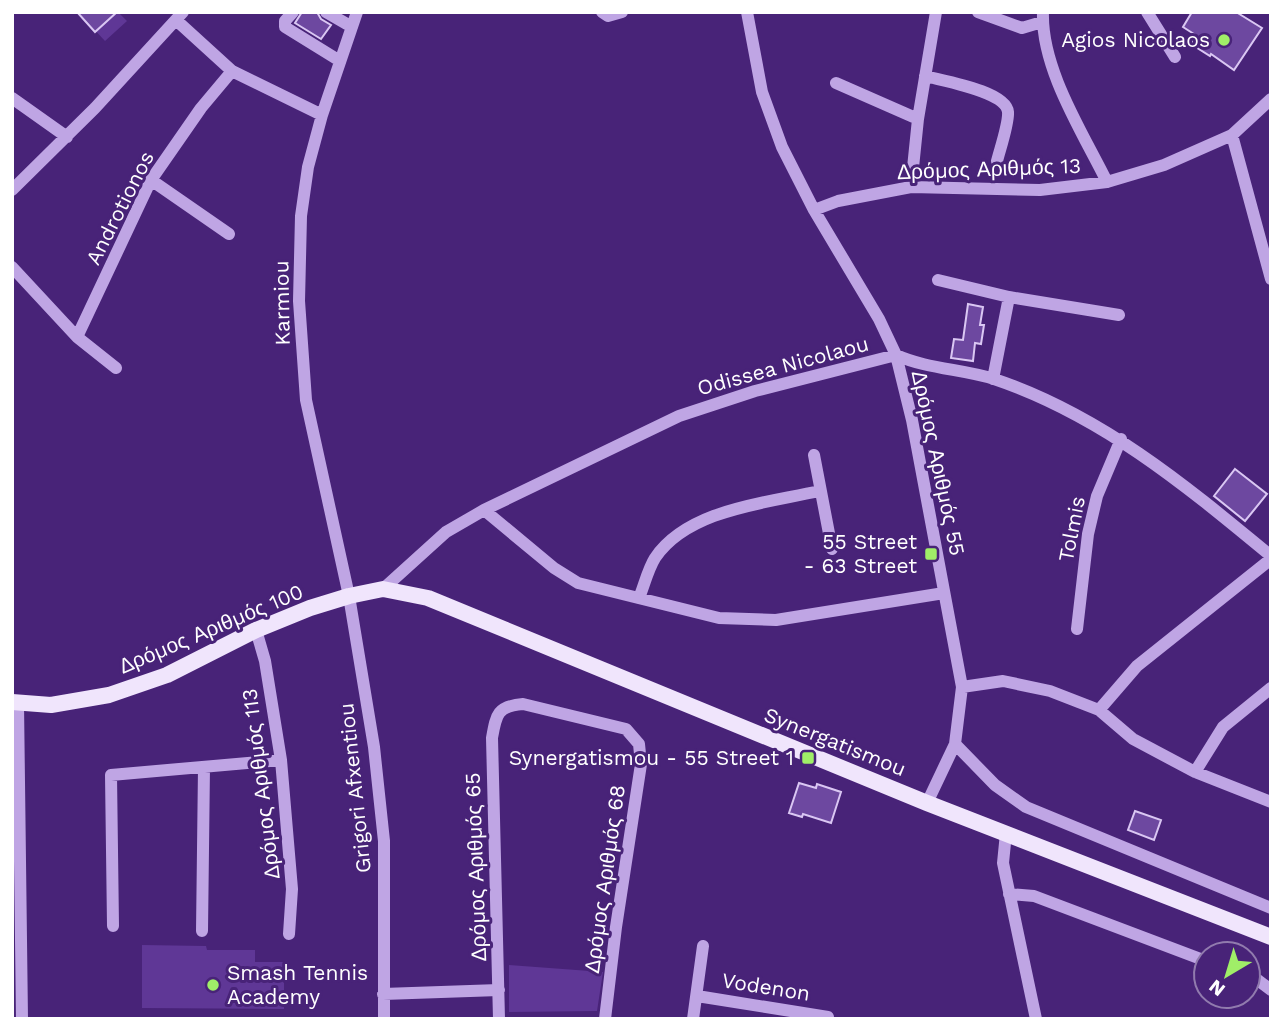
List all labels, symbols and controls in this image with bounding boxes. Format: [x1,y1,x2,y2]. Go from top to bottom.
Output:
place label: Agios Nicolaos [1061,27,1210,52]
marker: Agios Nicolaos [1216,32,1232,48]
street label: Androtionos [80,147,159,269]
street label: Δρόμος Αριθμός 13 [897,153,1081,184]
street label: Karmiou [268,260,295,346]
street label: Odissea Nicolaou [694,331,871,400]
street label: Δρόμος Αριθμός 55 [907,368,970,558]
street label: Tolmis [1053,494,1090,564]
place label: 55 Street - 63 Street [804,529,917,578]
marker: 55 Street - 63 Street [923,546,939,562]
street label: Δρόμος Αριθμός 100 [115,578,307,679]
street label: Δρόμος Αριθμός 113 [236,687,285,881]
street label: Grigori Afxentiou [333,702,376,874]
street label: Synergatismou [761,702,910,781]
place label: Synergatismou - 55 Street 1 [509,745,794,770]
marker: Synergatismou - 55 Street 1 [800,750,816,766]
street label: Δρόμος Αριθμός 65 [460,772,491,962]
street label: Δρόμος Αριθμός 68 [579,783,630,975]
north arrow [1192,940,1262,1010]
place label: Smash Tennis Academy [227,960,368,1009]
street label: Vodenon [720,967,812,1006]
text: N [1204,975,1229,1001]
marker: Smash Tennis Academy [205,977,221,993]

